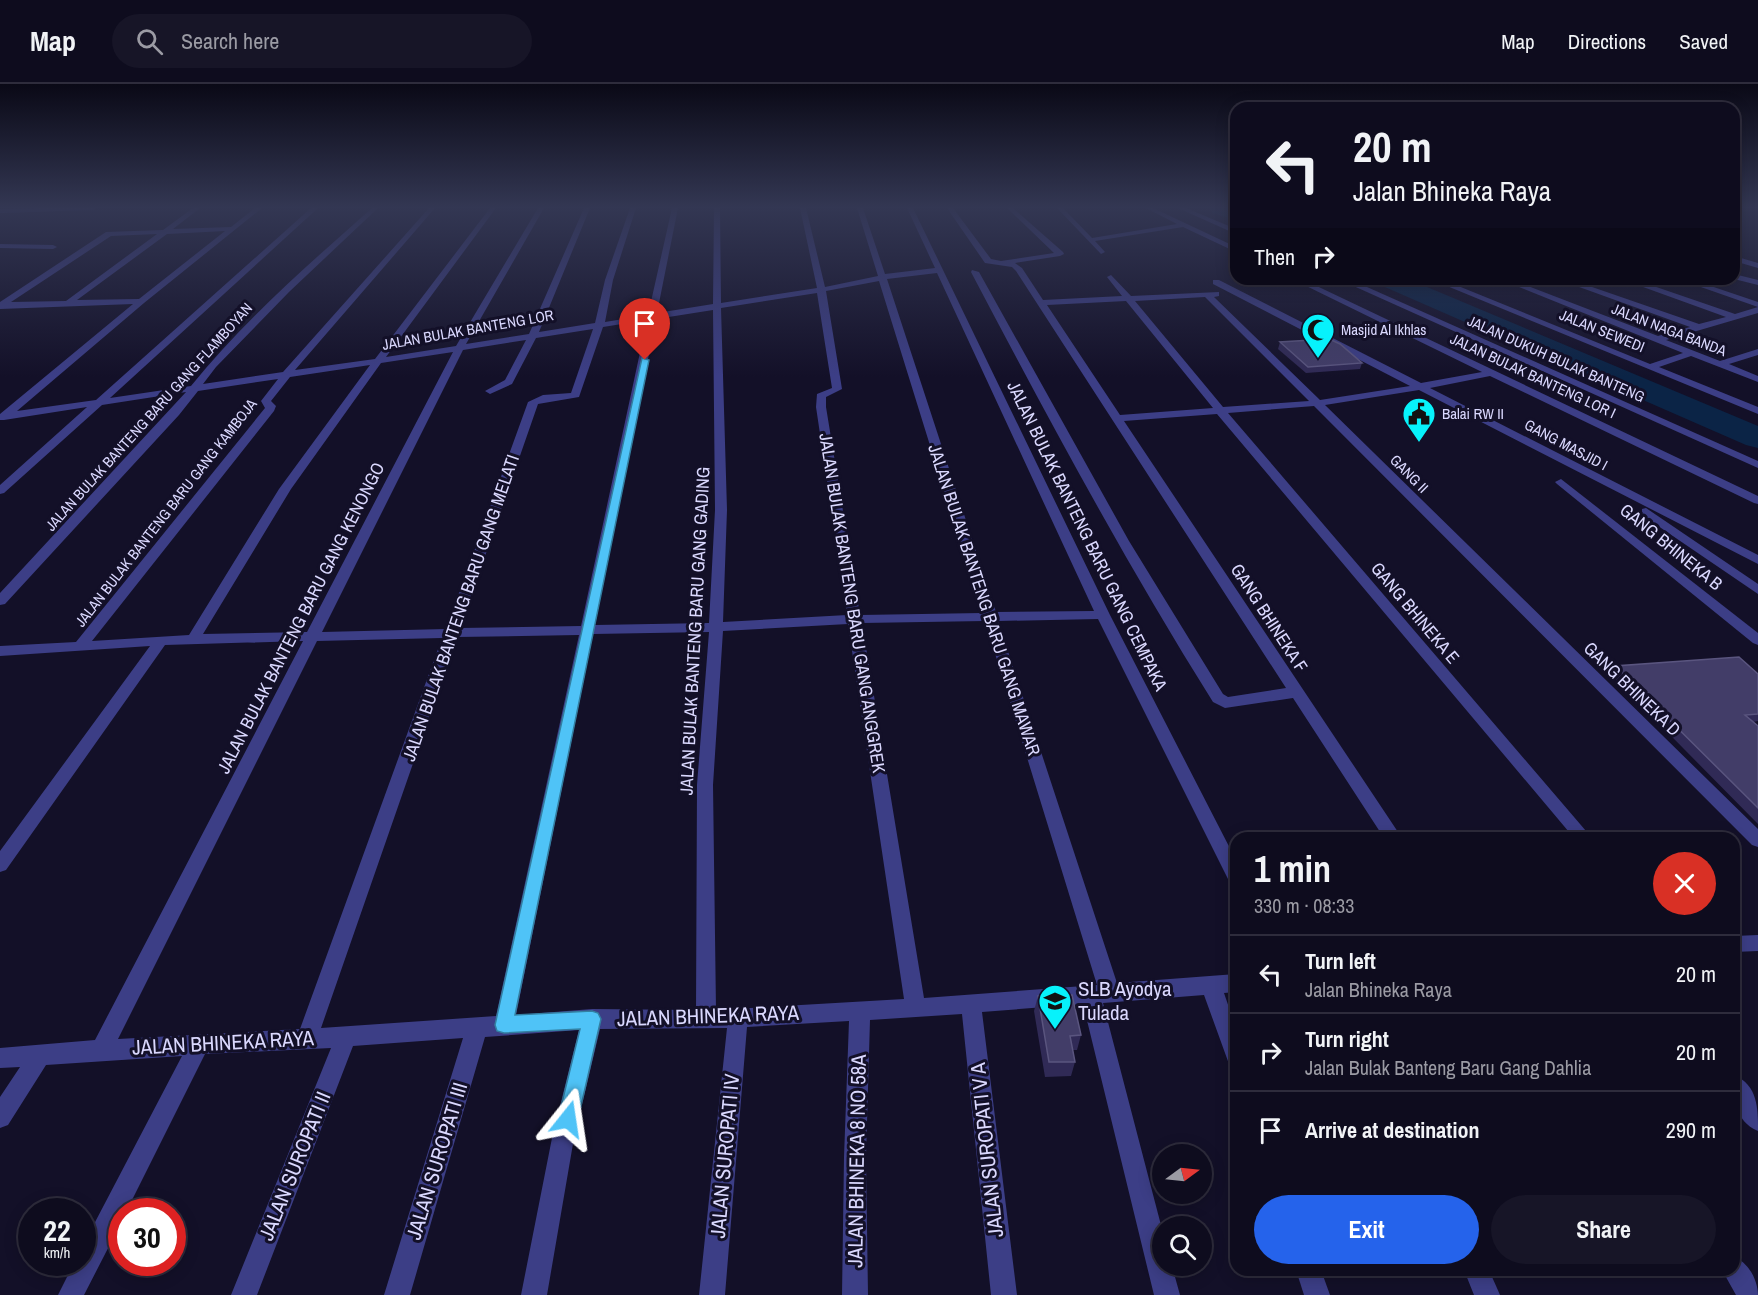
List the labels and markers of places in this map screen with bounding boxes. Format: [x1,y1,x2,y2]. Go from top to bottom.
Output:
pin [619,298,670,360]
mosque icon: Masjid Al Ikhlas [1300,312,1336,359]
place label: Masjid Al Ikhlas [1341,319,1426,340]
public building icon: Balai RW II [1401,396,1437,443]
place label: Balai RW II [1442,403,1504,424]
place label: SLB Ayodya Tulada [1078,974,1172,1027]
school or university icon: SLB Ayodya Tulada [1037,983,1073,1030]

